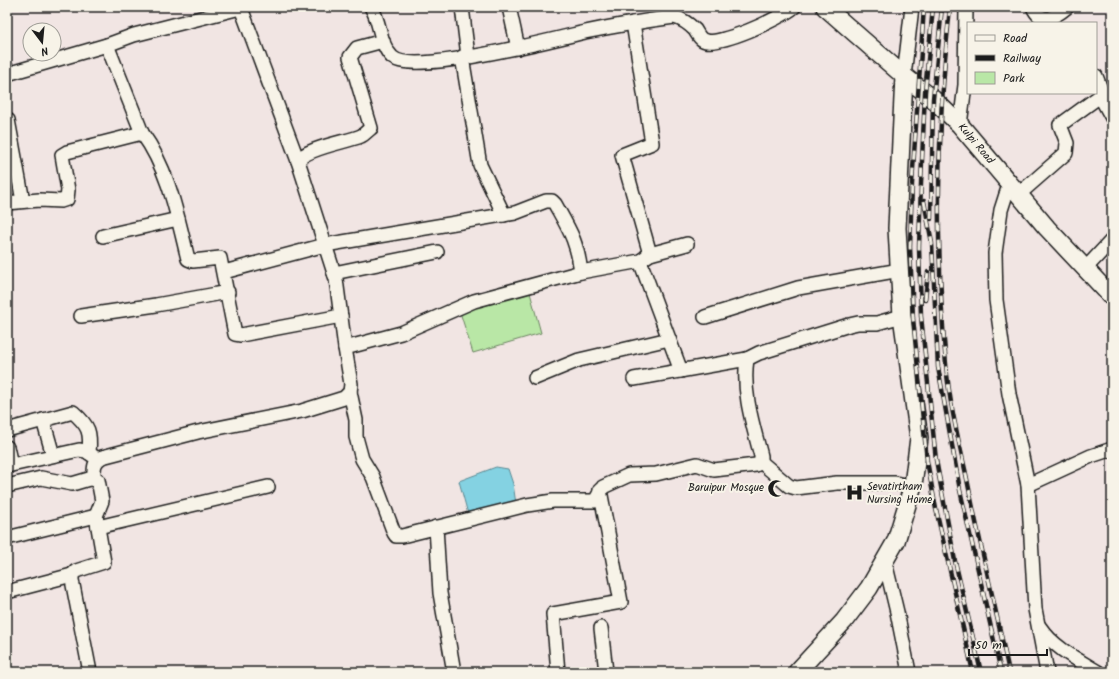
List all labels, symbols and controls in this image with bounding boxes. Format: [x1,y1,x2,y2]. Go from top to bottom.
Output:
north arrow [22,22,62,62]
legend [967,22,1097,94]
text: Road [1003,29,1028,48]
text: N [39,41,50,60]
text: Railway [1003,49,1041,68]
text: Park [1003,69,1025,88]
street label: Kulpi Road [953,119,999,169]
mosque icon: Baruipur Mosque [767,478,787,498]
place label: Sevatirtham Nursing Home [867,478,932,509]
place label: Baruipur Mosque [688,479,764,497]
hospital icon: Sevatirtham Nursing Home [844,483,864,503]
scale bar [969,631,1047,657]
text: 50 m [975,636,1002,655]

